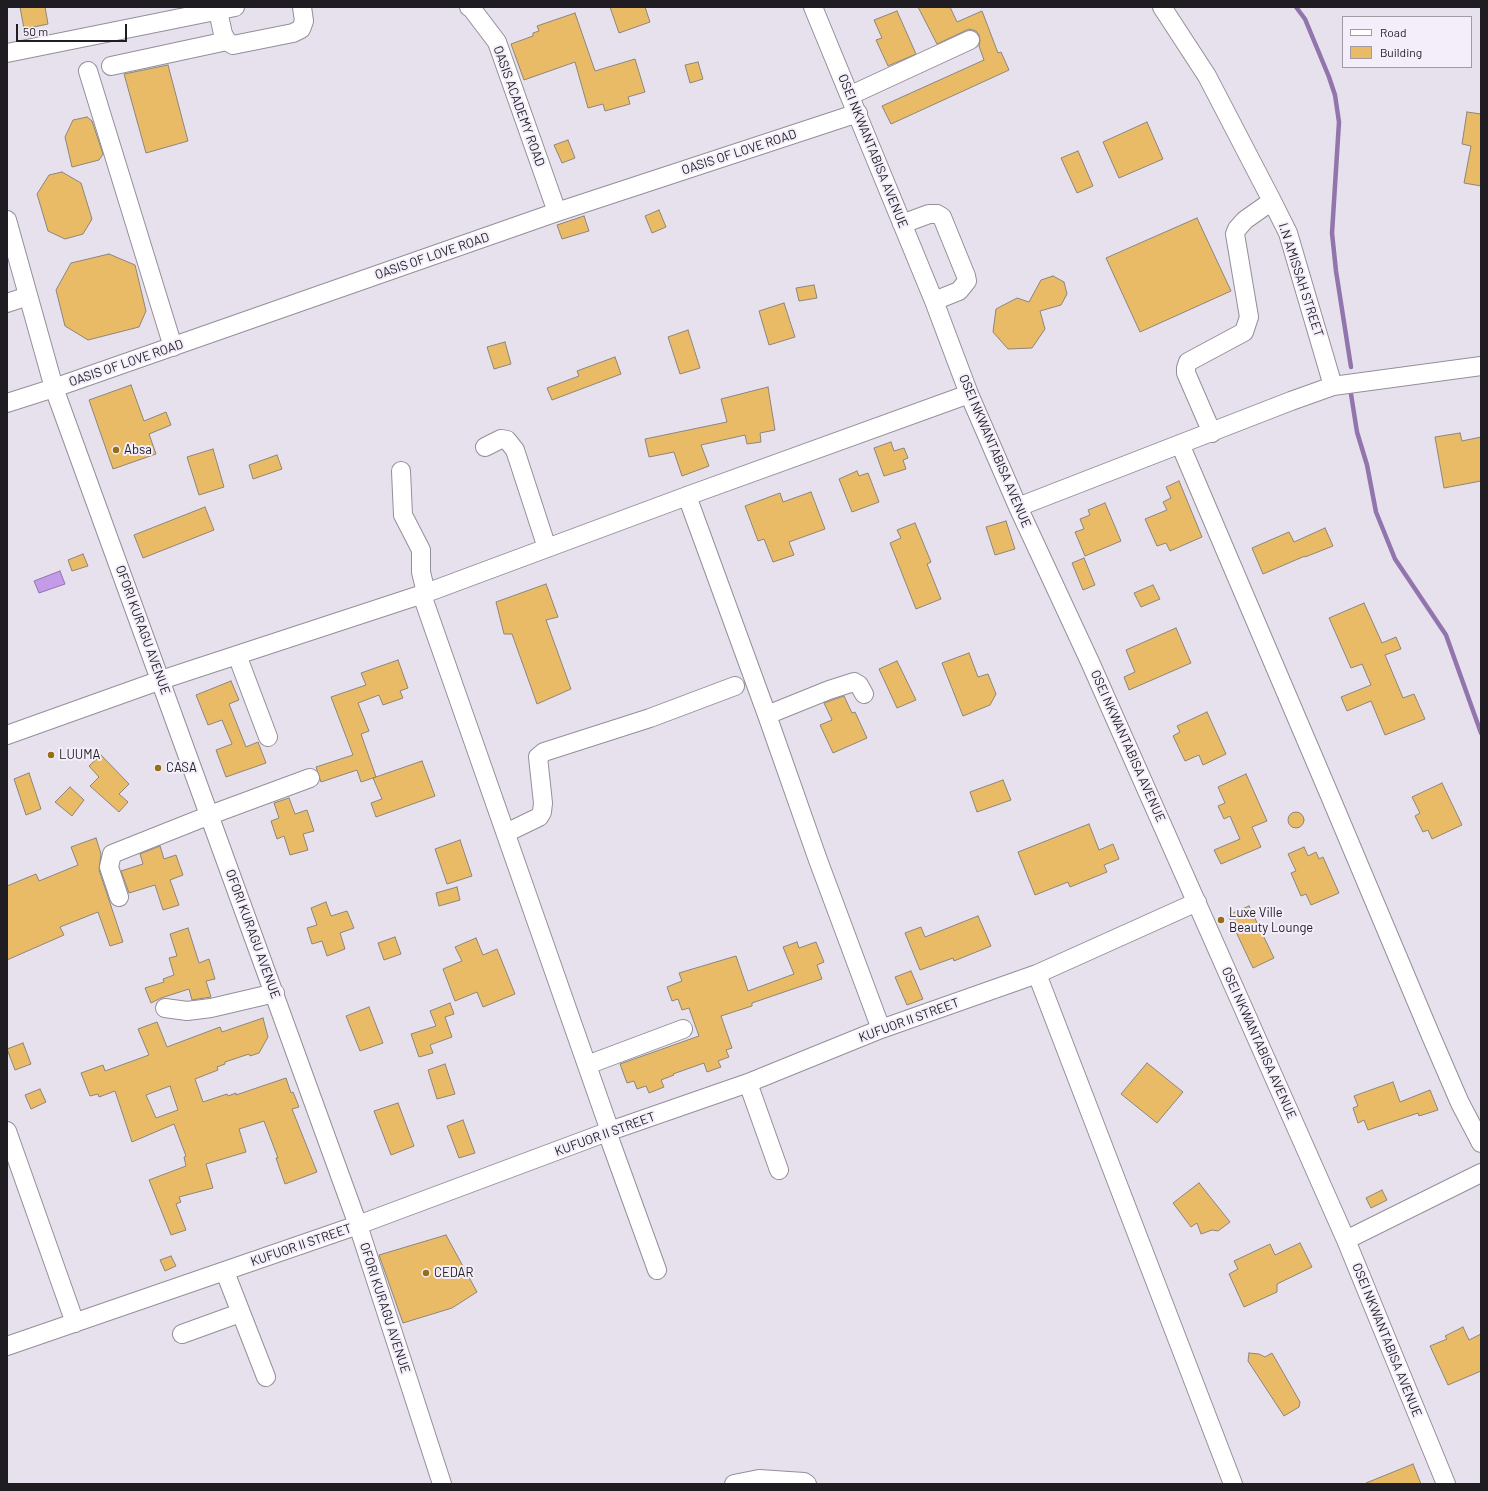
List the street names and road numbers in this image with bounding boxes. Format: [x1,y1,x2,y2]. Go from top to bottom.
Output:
street label: OASIS ACADEMY ROAD [490,44,548,168]
street label: OSEI NKWANTABISA AVENUE [835,72,911,230]
street label: OASIS OF LOVE ROAD [680,126,798,178]
street label: I.N AMISSAH STREET [1275,221,1327,339]
street label: OASIS OF LOVE ROAD [373,229,491,283]
street label: OASIS OF LOVE ROAD [67,336,185,390]
street label: OSEI NKWANTABISA AVENUE [956,372,1034,530]
street label: OFORI KURAGU AVENUE [112,563,174,697]
street label: OSEI NKWANTABISA AVENUE [1087,667,1169,825]
street label: OFORI KURAGU AVENUE [222,867,284,1001]
street label: OSEI NKWANTABISA AVENUE [1218,964,1300,1122]
street label: KUFUOR II STREET [857,995,961,1045]
street label: KUFUOR II STREET [553,1109,657,1159]
street label: KUFUOR II STREET [248,1220,354,1270]
street label: OFORI KURAGU AVENUE [356,1241,414,1375]
street label: OSEI NKWANTABISA AVENUE [1349,1261,1425,1419]

